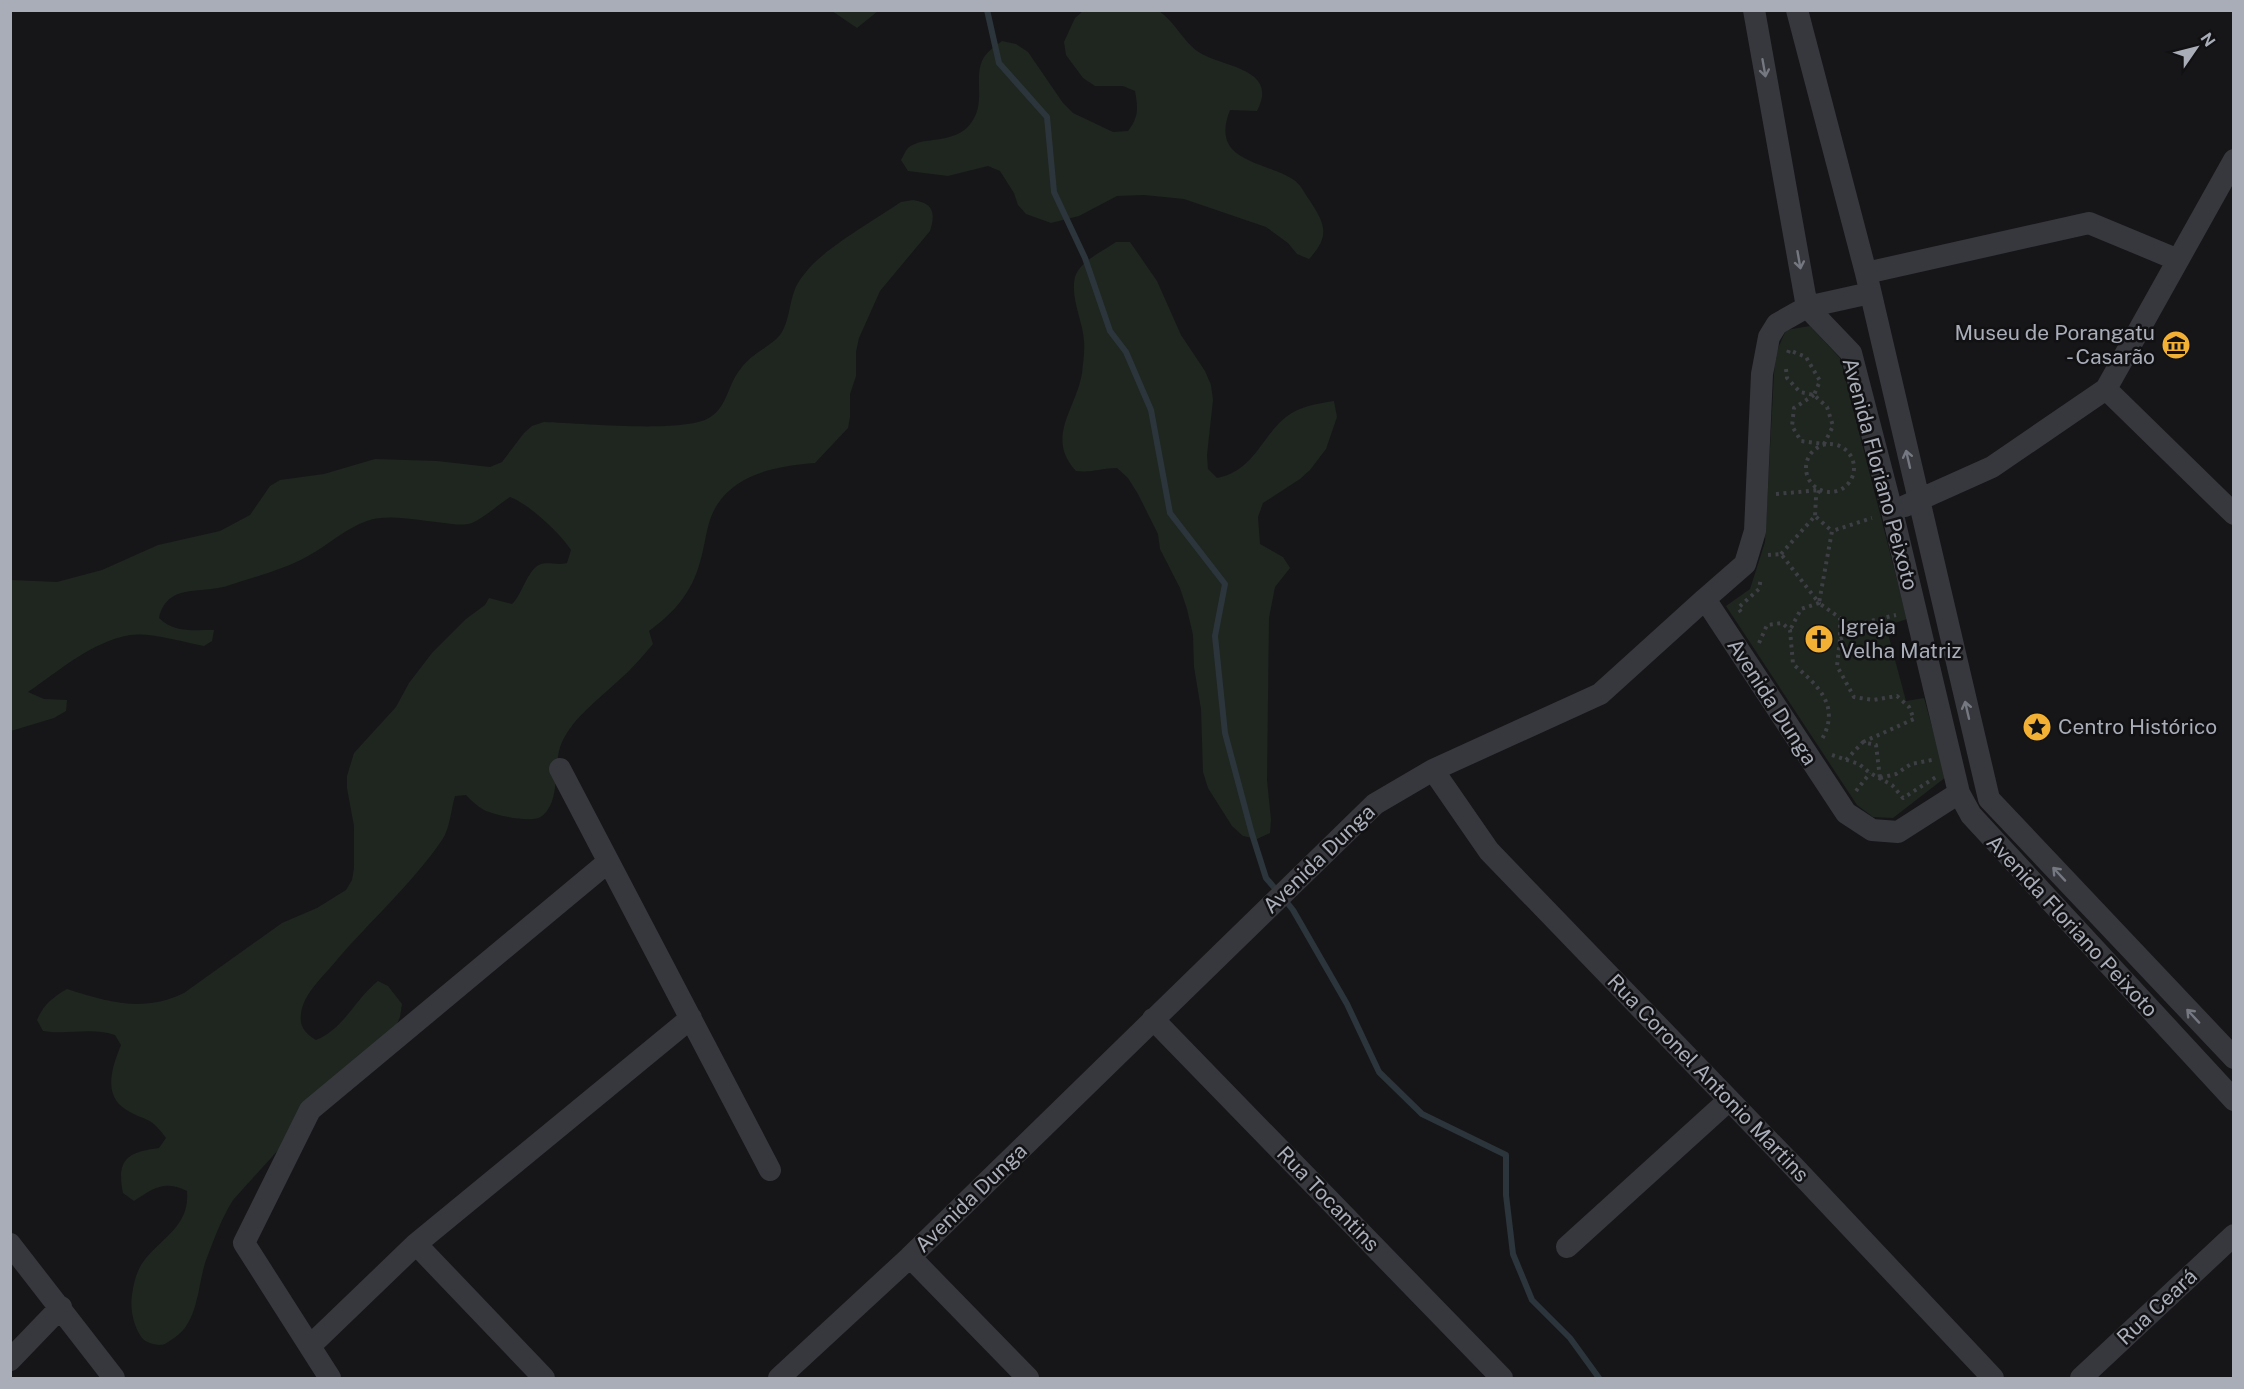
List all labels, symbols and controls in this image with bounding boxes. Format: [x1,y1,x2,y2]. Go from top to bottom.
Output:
north arrow [2166,18,2226,78]
text: N [2197,29,2219,50]
one-way arrow [1759,58,1770,77]
one-way arrow [1794,250,1805,269]
place label: Museu de Porangatu - Casarão [1955,320,2155,369]
museum icon: Museu de Porangatu - Casarão [2160,329,2192,361]
street label: Avenida Floriano Peixoto [1837,355,1924,593]
one-way arrow [1902,449,1914,468]
place label: Igreja Velha Matriz [1840,614,1961,663]
church icon: Igreja Velha Matriz [1803,623,1835,655]
street label: Avenida Dunga [1722,634,1823,770]
one-way arrow [1961,701,1973,720]
place icon: Centro Histórico [2021,711,2053,743]
place label: Centro Histórico [2058,714,2217,739]
street label: Avenida Dunga [1258,799,1380,918]
street label: Avenida Floriano Peixoto [1982,830,2163,1022]
one-way arrow [2052,867,2067,882]
street label: Rua Coronel Antonio Martins [1602,969,1814,1187]
one-way arrow [2186,1008,2201,1023]
street label: Avenida Dunga [910,1138,1032,1257]
street label: Rua Tocantins [1272,1141,1385,1256]
street label: Rua Ceará [2111,1263,2202,1350]

